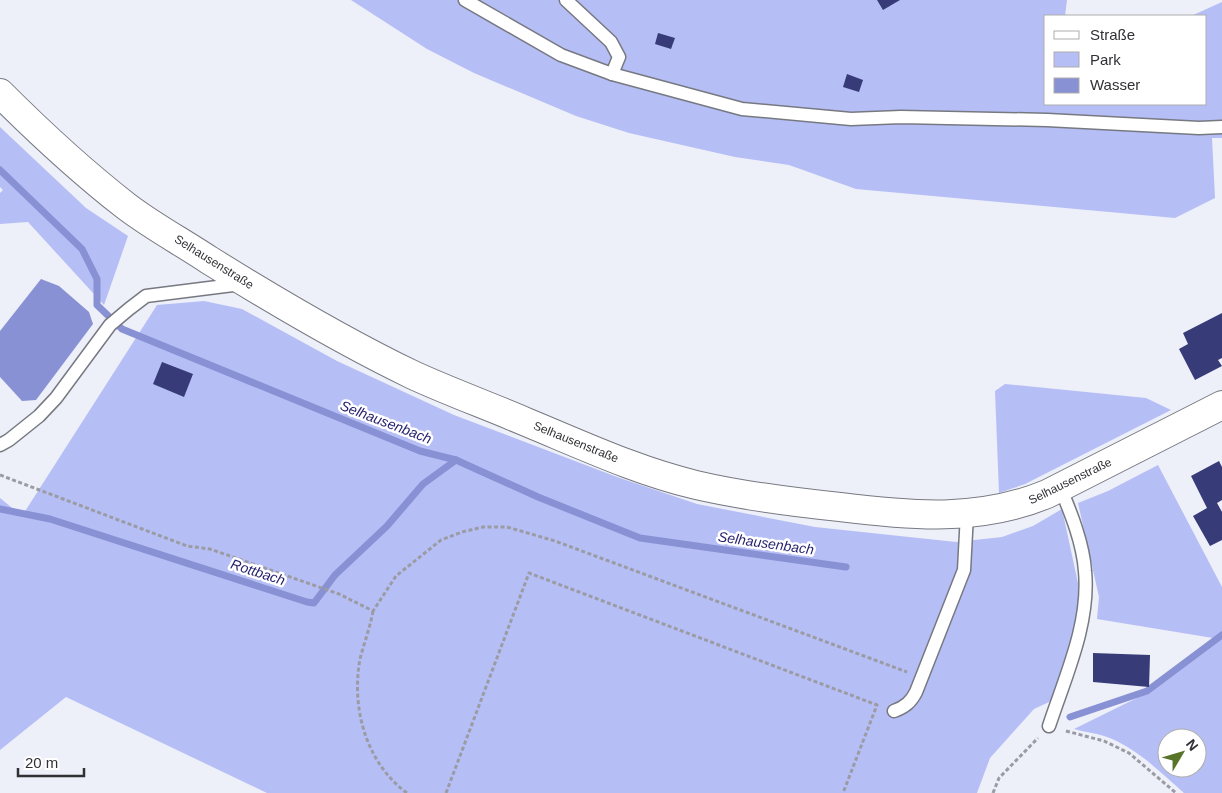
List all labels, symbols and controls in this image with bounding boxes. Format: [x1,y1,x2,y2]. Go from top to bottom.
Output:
legend [1044,15,1207,105]
text: Straße [1090,26,1135,43]
text: Park [1090,51,1121,68]
text: Wasser [1090,76,1140,93]
street label: Selhausenstraße [172,232,256,292]
water label: Selhausenbach [338,397,434,447]
street label: Selhausenstraße [531,419,621,466]
street label: Selhausenstraße [1026,455,1114,507]
water label: Selhausenbach [717,528,815,558]
water label: Rottbach [229,556,287,588]
north arrow [1157,728,1207,778]
text: N [1183,736,1202,754]
scale bar [18,746,84,778]
text: 20 m [25,754,58,771]

